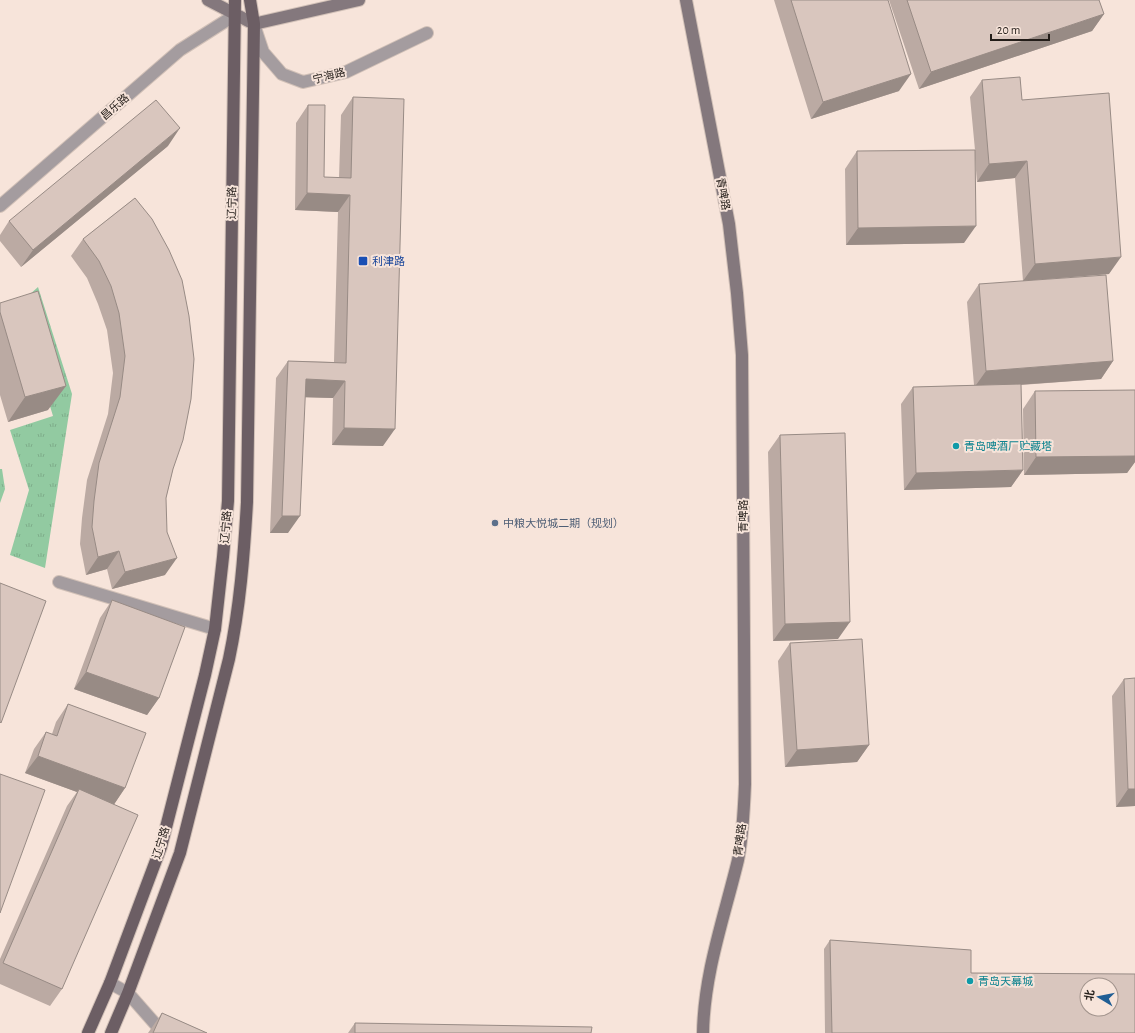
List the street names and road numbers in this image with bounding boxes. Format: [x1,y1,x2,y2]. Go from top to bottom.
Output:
street label: 宁海路 [311,66,346,85]
street label: 昌乐路 [98,91,131,122]
street label: 青啤路 [714,177,733,211]
street label: 辽宁路 [225,186,238,220]
street label: 青啤路 [737,500,749,533]
street label: 辽宁路 [218,510,233,544]
street label: 青啤路 [731,823,748,857]
street label: 辽宁路 [150,825,171,860]

